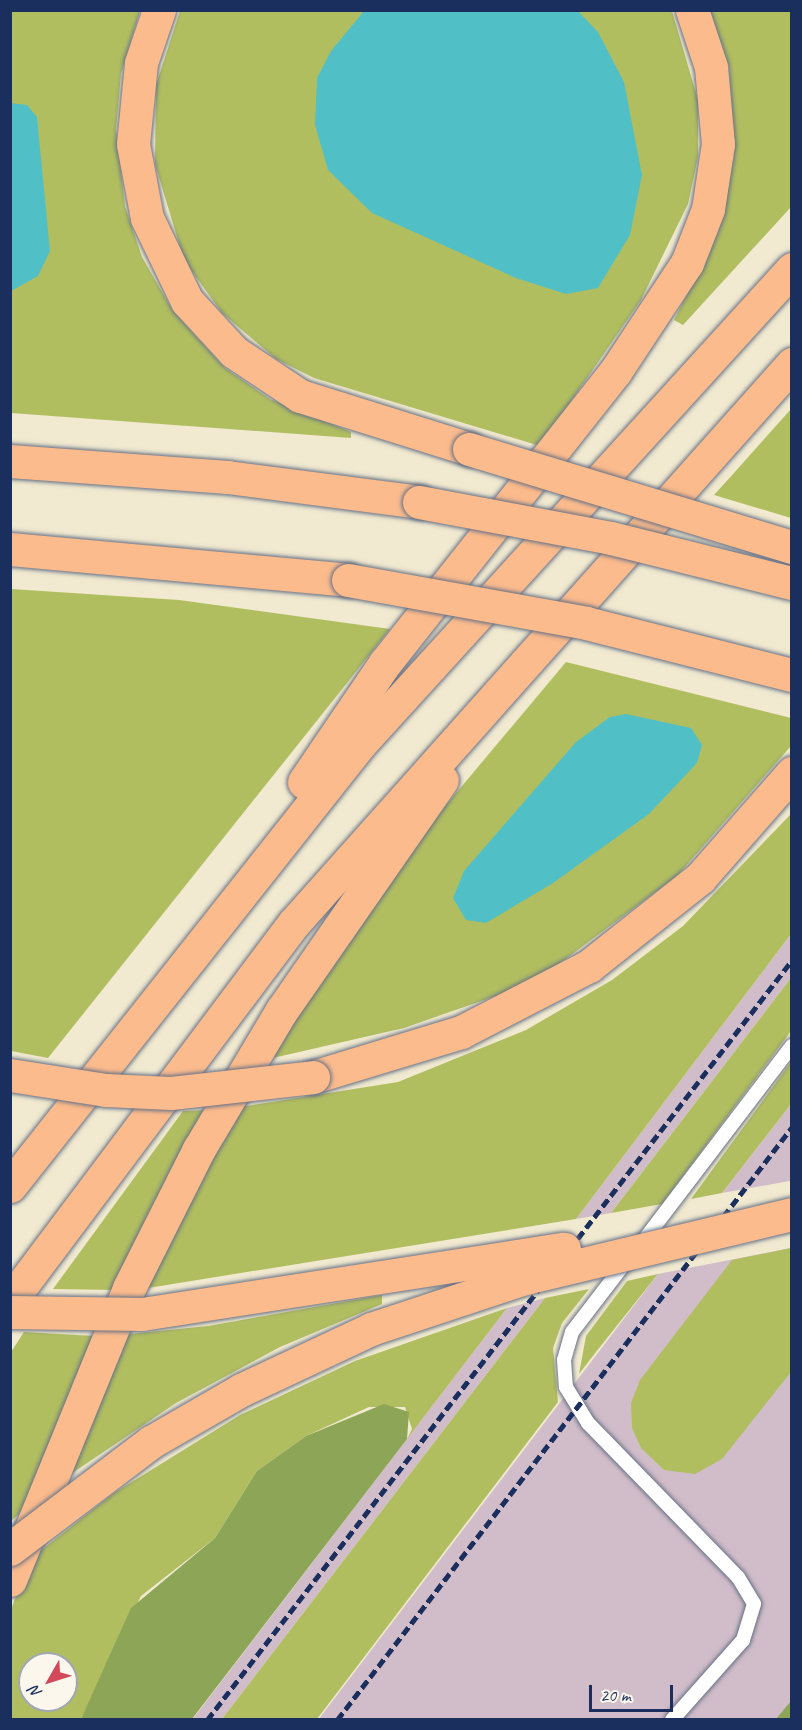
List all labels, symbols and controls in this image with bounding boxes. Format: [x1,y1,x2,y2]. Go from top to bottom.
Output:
north arrow [18,1652,78,1712]
scale bar [592,1673,676,1711]
text: N [25,1682,46,1702]
text: 20 m [600,1684,631,1706]

